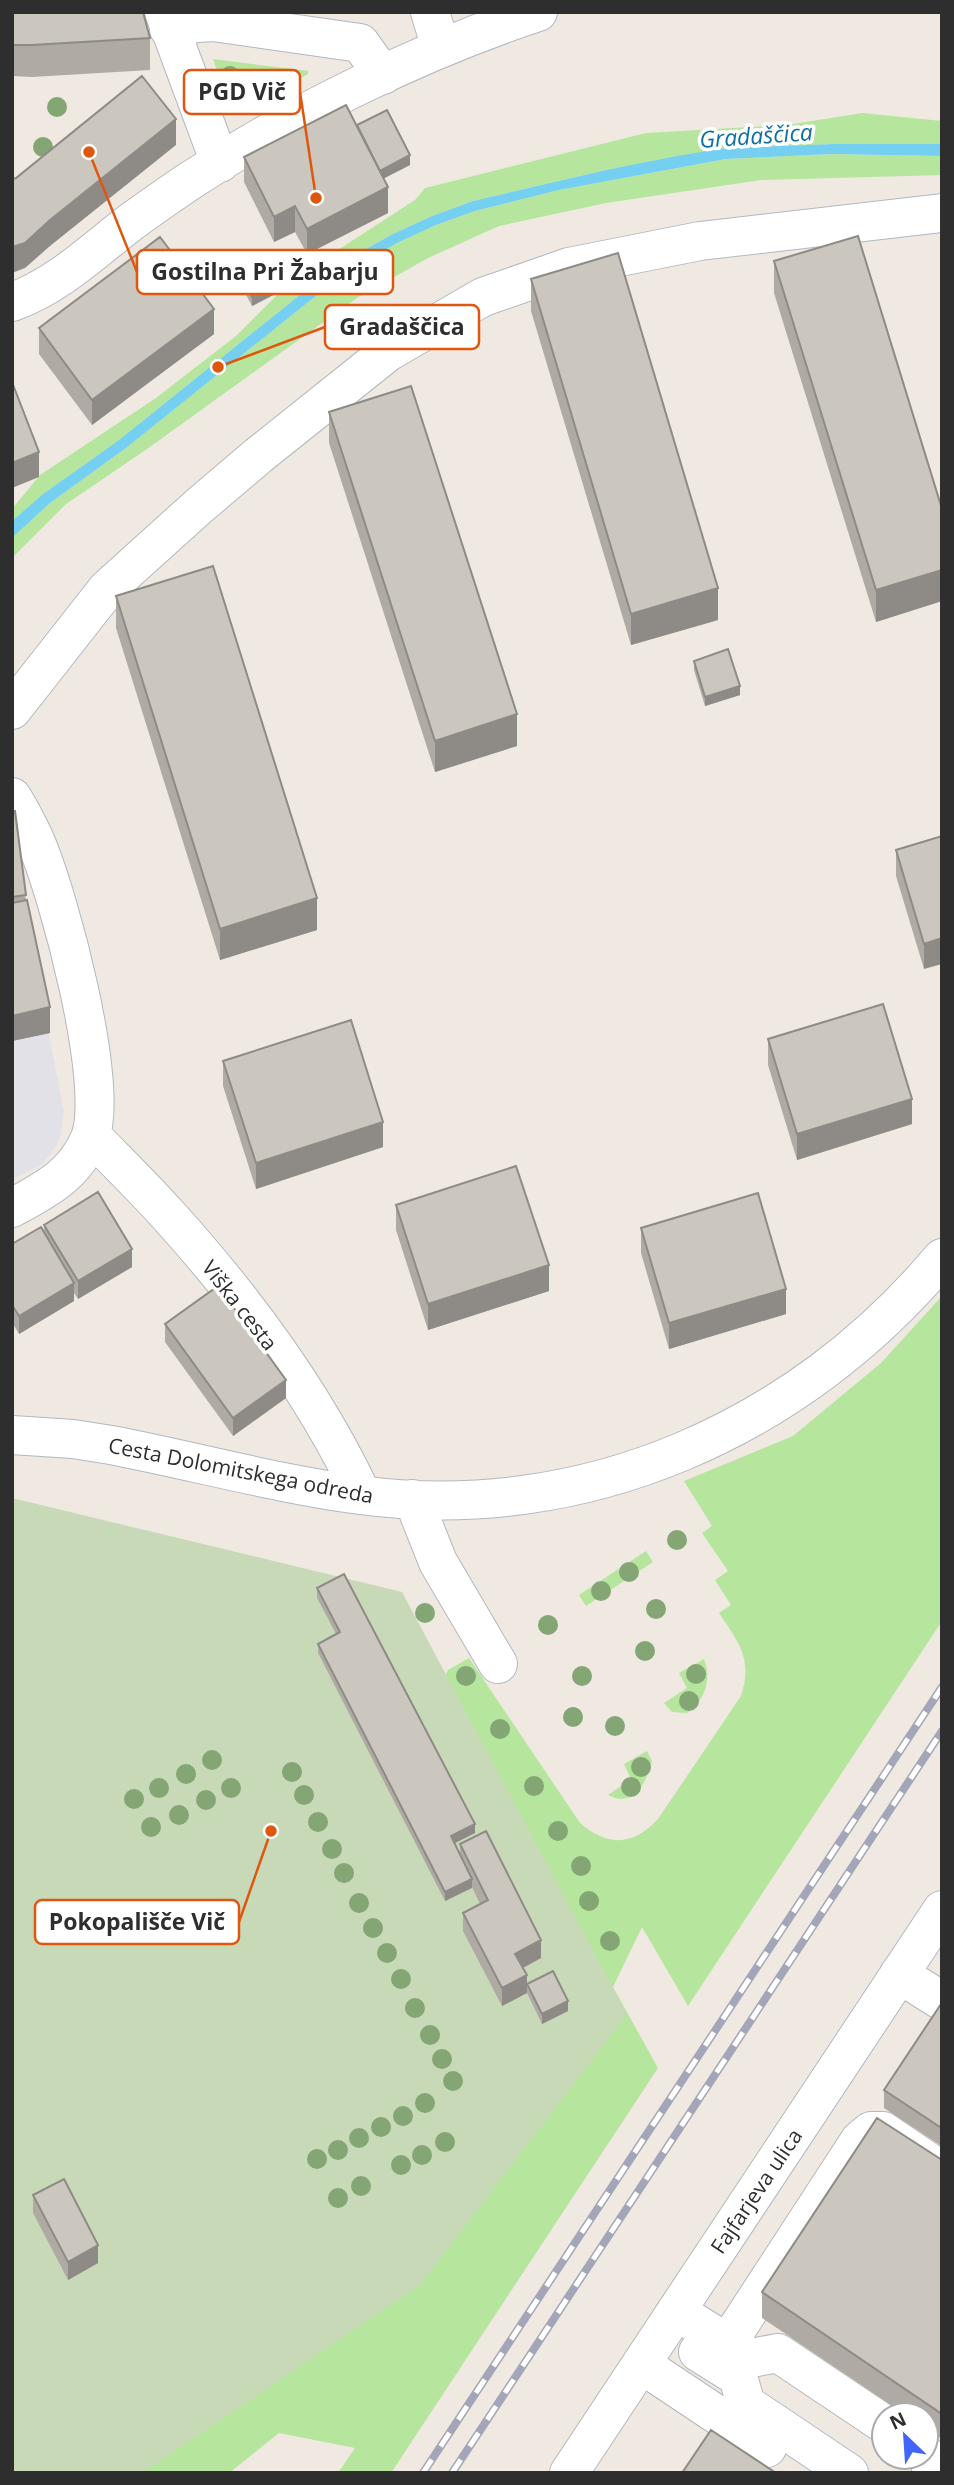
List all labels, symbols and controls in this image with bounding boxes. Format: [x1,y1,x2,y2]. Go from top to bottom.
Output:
callout: PGD Vič [184,70,300,114]
text: PGD Vič [198,75,286,107]
water label: Gradaščica [698,115,814,155]
callout: Gostilna Pri Žabarju [137,250,393,294]
text: Gostilna Pri Žabarju [151,255,379,287]
callout: Gradaščica [325,305,479,349]
text: Gradaščica [339,310,465,342]
street label: Viška cesta [196,1254,284,1356]
street label: Cesta Dolomitskega odreda [106,1431,376,1509]
callout: Pokopališče Vič [35,1900,239,1944]
text: Pokopališče Vič [49,1905,225,1937]
street label: Fajfarjeva ulica [704,2123,808,2259]
north arrow [870,2401,940,2471]
text: N [885,2406,910,2436]

